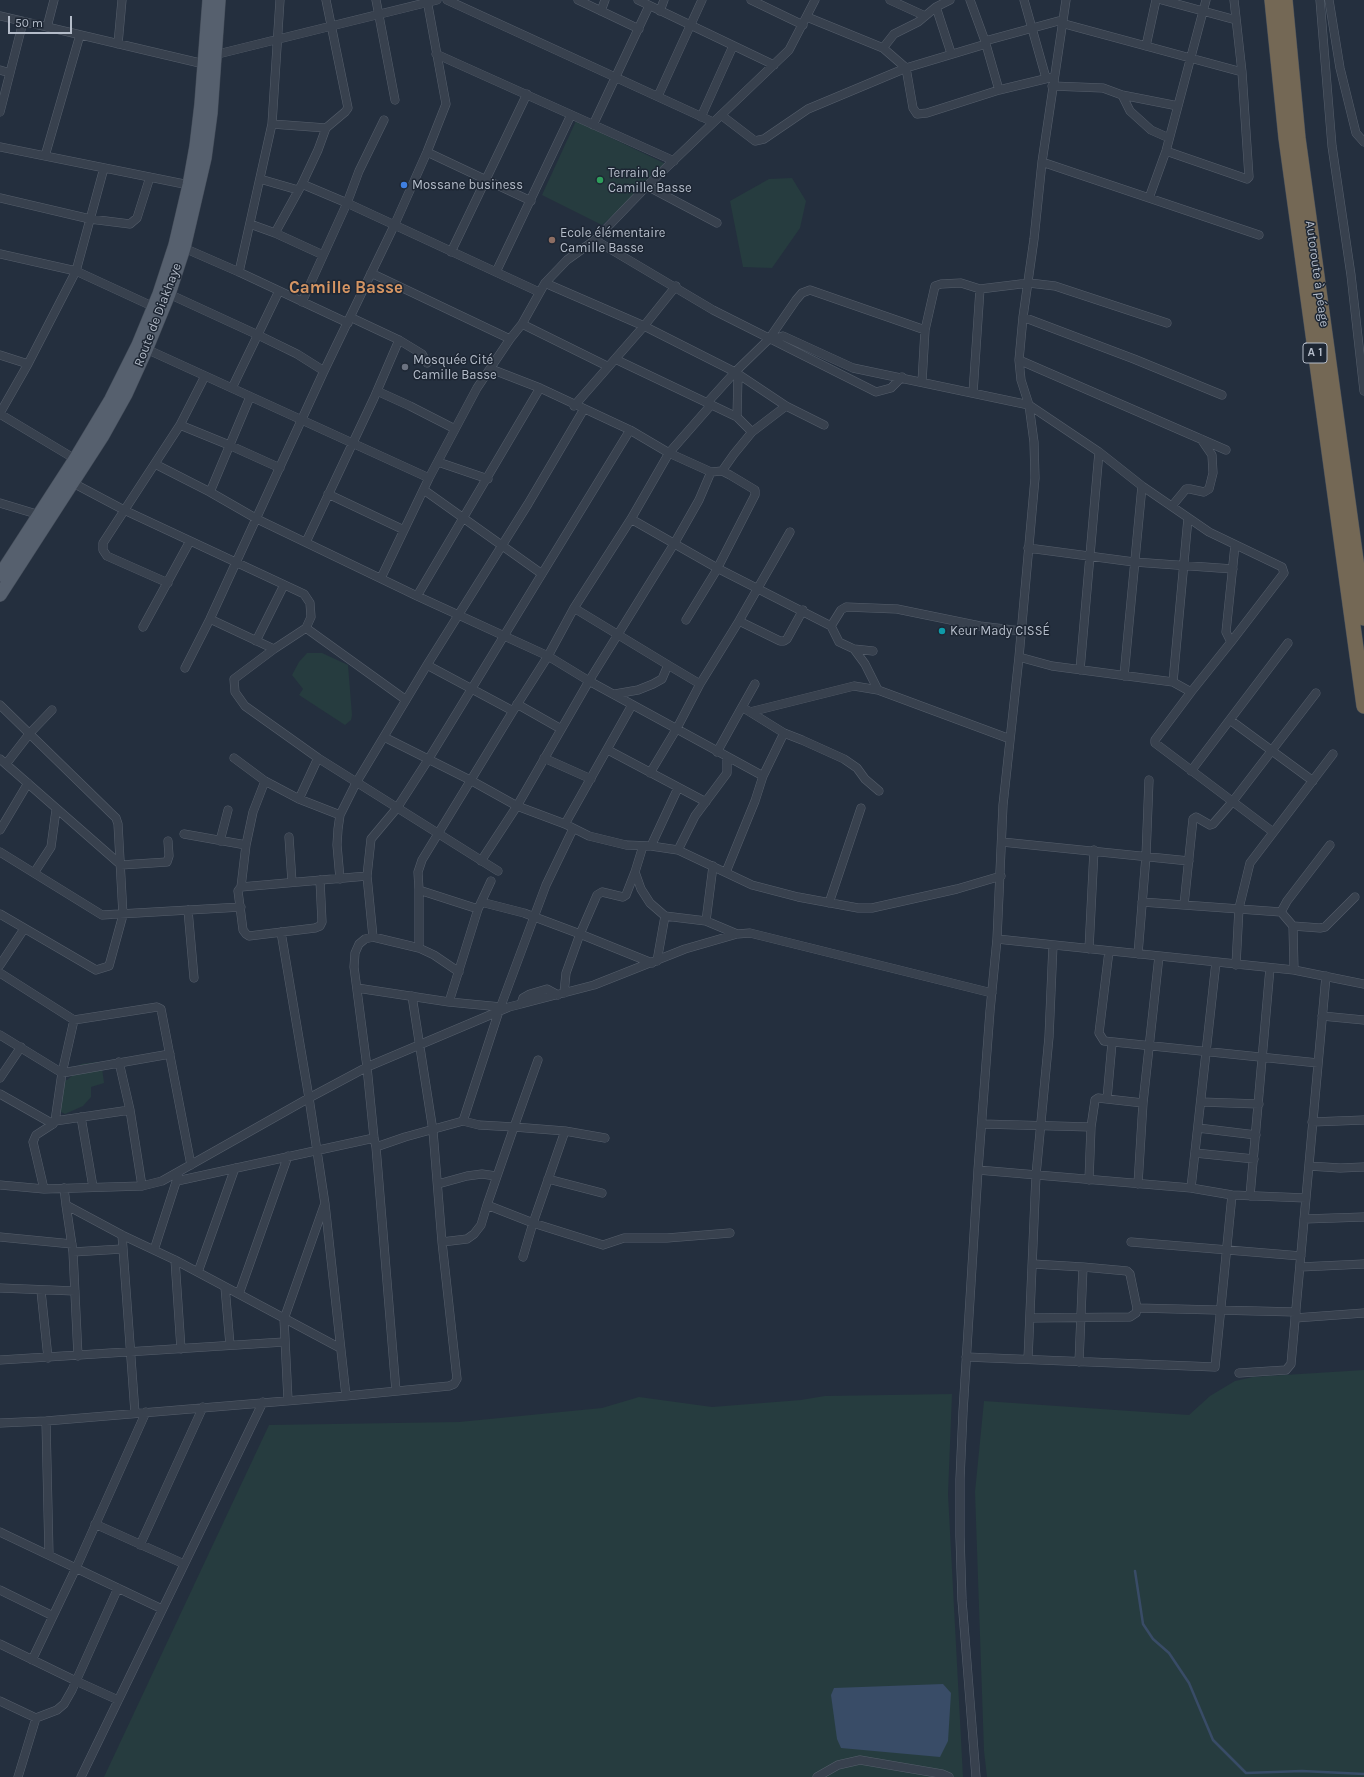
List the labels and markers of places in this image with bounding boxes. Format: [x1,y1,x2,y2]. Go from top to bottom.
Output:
place label: Terrain de Camille Basse [608,165,692,196]
marker: Terrain de Camille Basse [595,175,605,185]
place label: Mossane business [412,177,523,193]
marker: Mossane business [399,180,409,190]
place label: Ecole élémentaire Camille Basse [560,225,665,256]
marker: Ecole élémentaire Camille Basse [547,235,557,245]
place label: Mosquée Cité Camille Basse [413,352,497,383]
marker: Mosquée Cité Camille Basse [400,362,410,372]
place label: Keur Mady CISSÉ [950,623,1050,639]
marker: Keur Mady CISSÉ [937,626,947,636]

